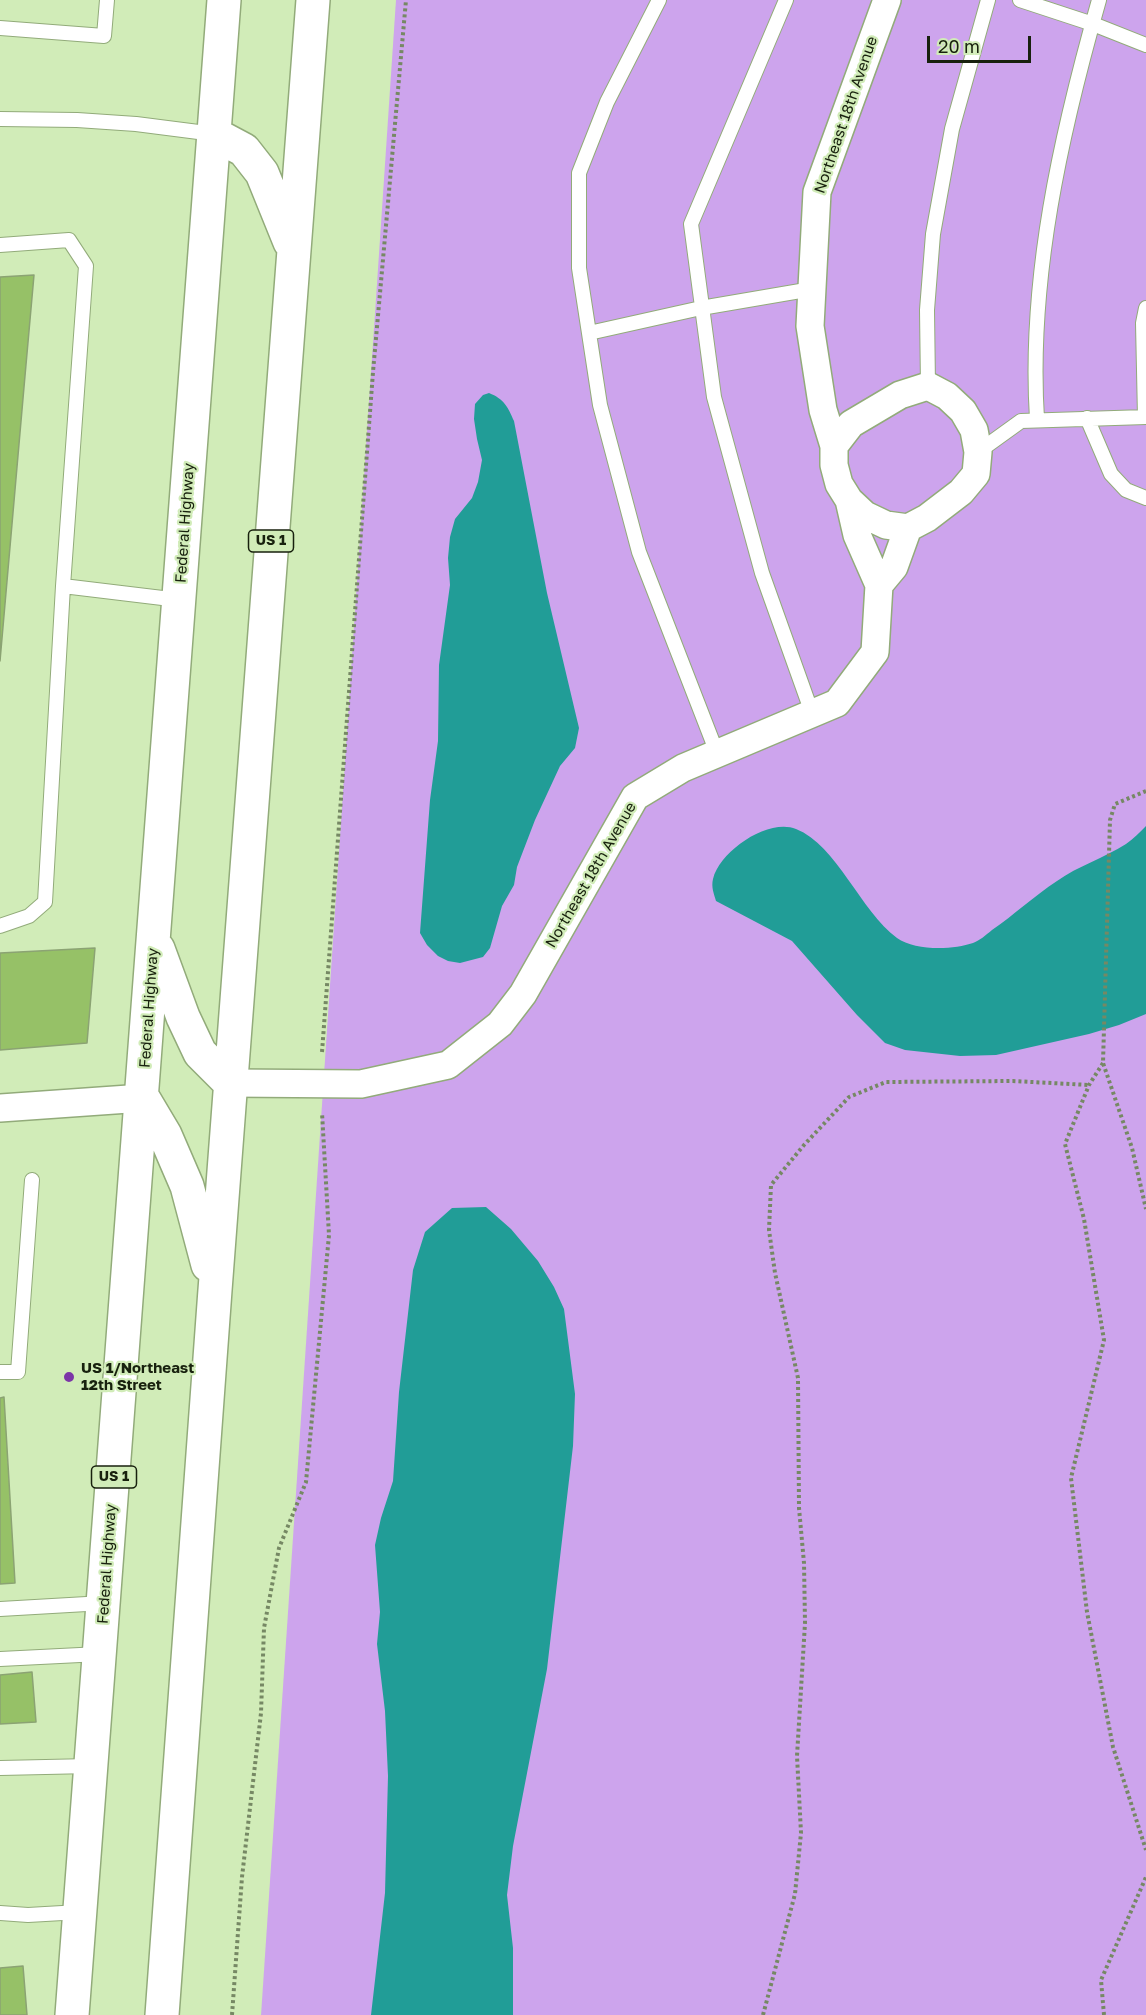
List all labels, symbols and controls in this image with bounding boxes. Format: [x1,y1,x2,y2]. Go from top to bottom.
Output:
scale bar [930,24,1034,62]
street label: Northeast 18th Avenue [811,34,881,196]
text: 20 m [938,35,980,57]
street label: Federal Highway [172,462,198,584]
road number: US 1 [248,530,294,552]
street label: Northeast 18th Avenue [542,799,640,951]
street label: Federal Highway [136,947,162,1069]
place label: US 1/Northeast 12th Street [81,1359,194,1394]
marker: US 1/Northeast 12th Street [62,1370,76,1384]
road number: US 1 [92,1466,136,1488]
street label: Federal Highway [94,1503,120,1625]

